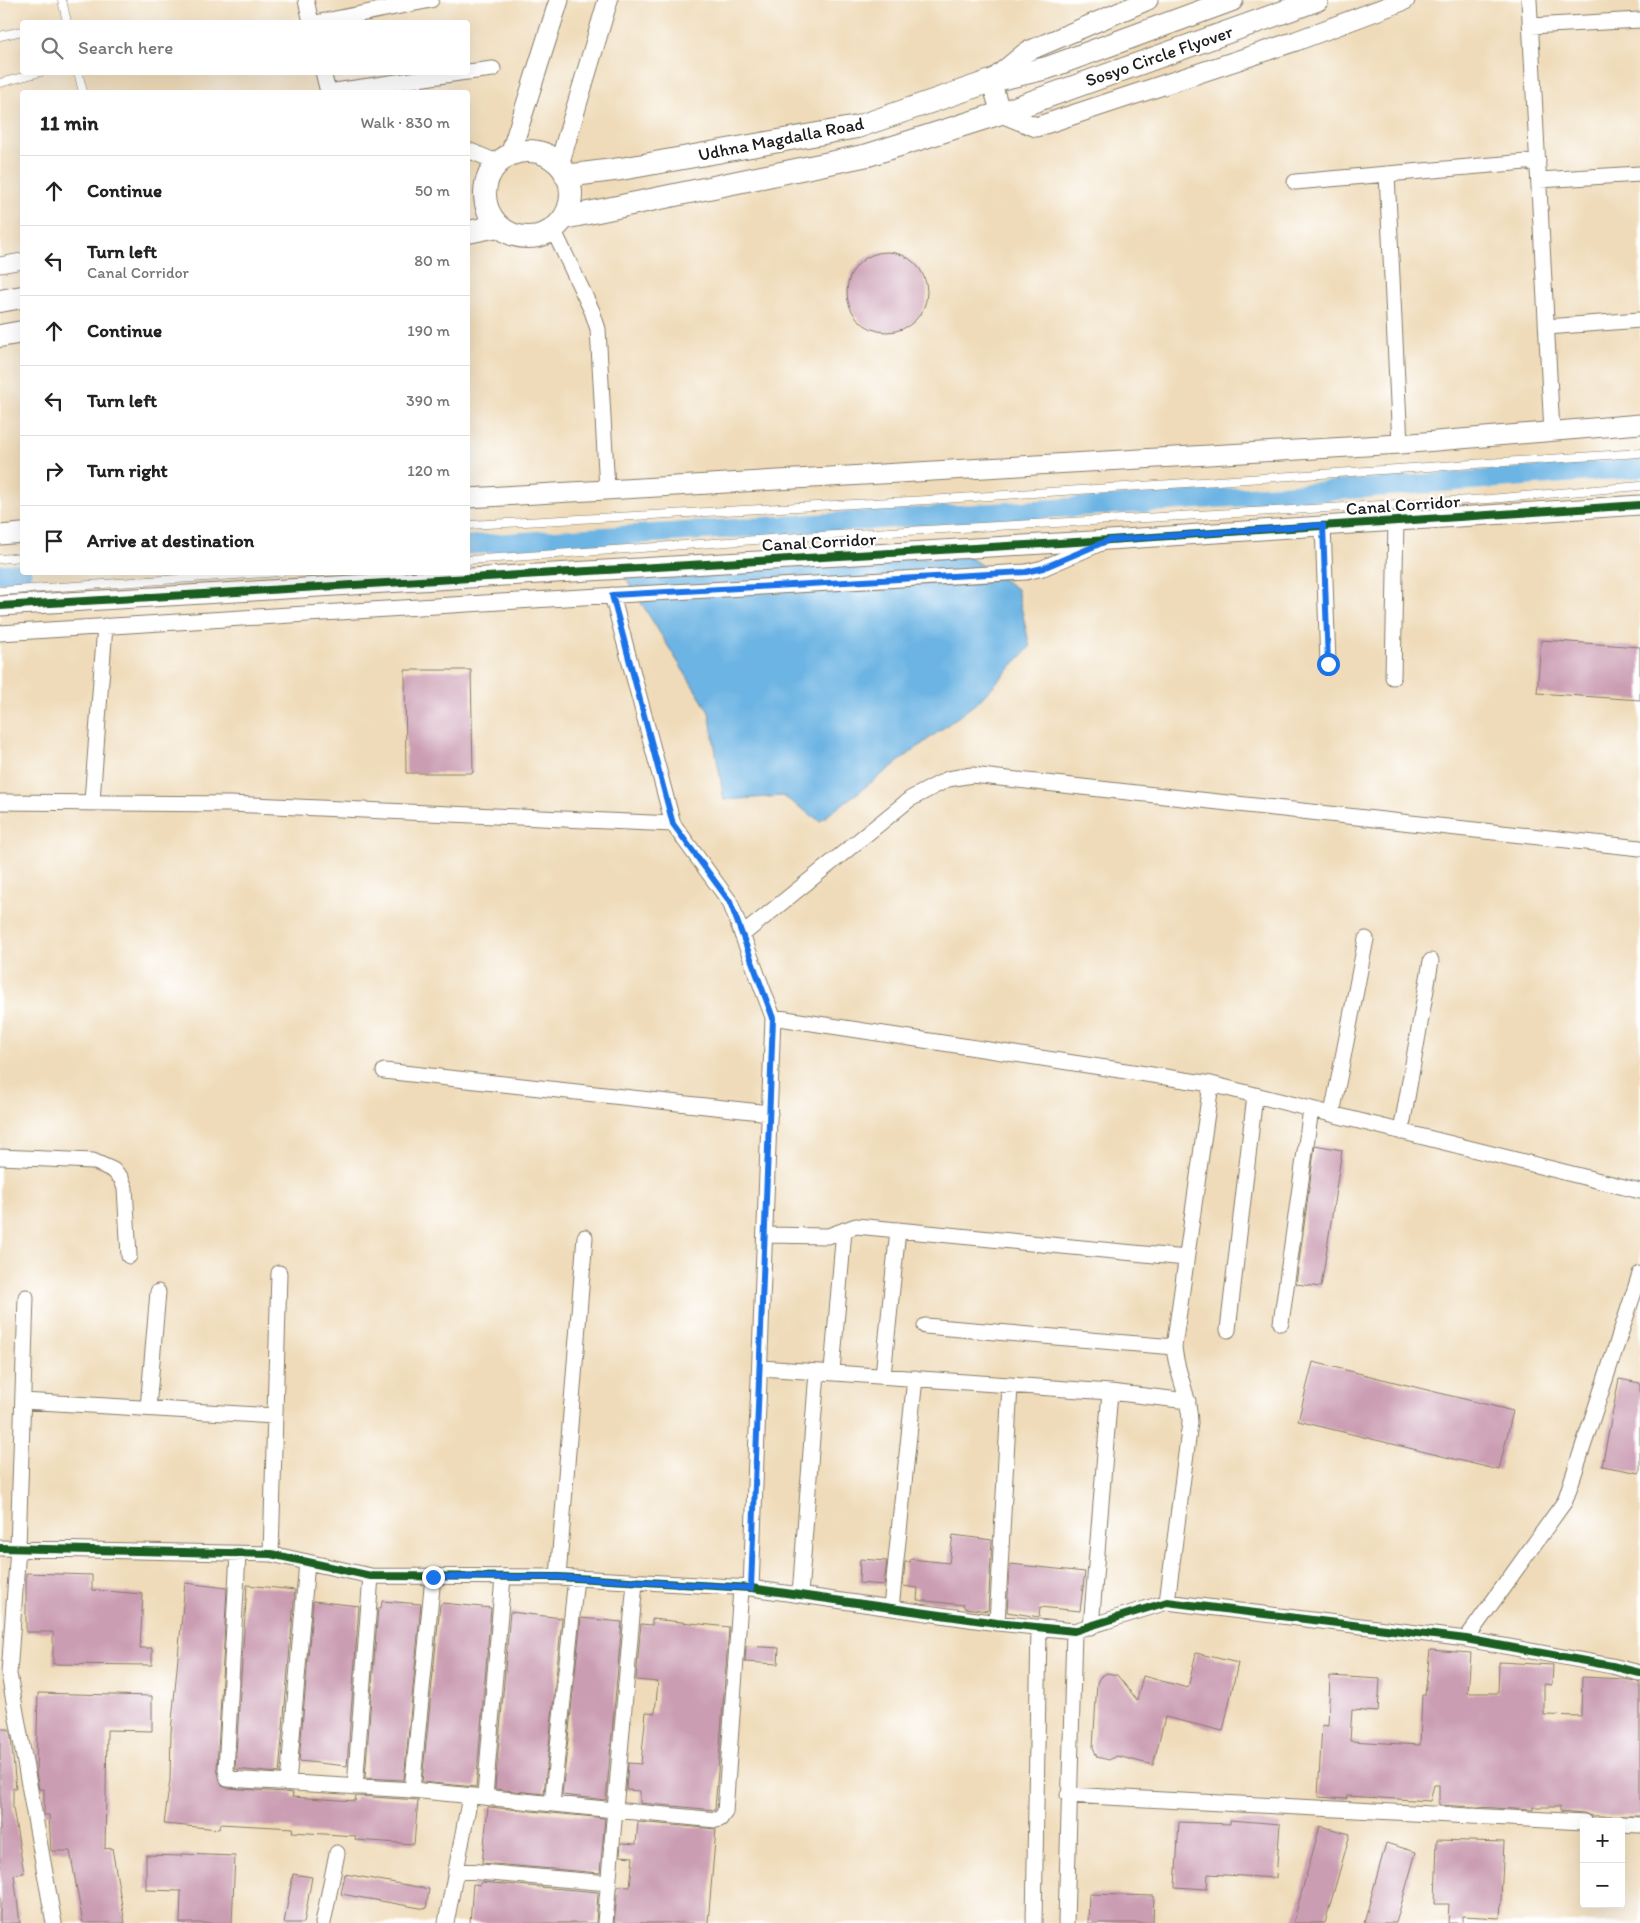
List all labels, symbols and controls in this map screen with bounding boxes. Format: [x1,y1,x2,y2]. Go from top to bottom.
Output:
search box [20,20,470,75]
street label: Sosyo Circle Flyover [1082,20,1236,92]
icon: search [38,34,66,62]
text: Search here [78,36,173,59]
text: 11 min [40,110,98,135]
street label: Udhna Magdalla Road [696,112,866,166]
text: Walk · 830 m [360,113,450,132]
icon: ahead [40,177,68,205]
text: Continue [87,179,162,202]
text: 50 m [415,181,450,200]
text: Turn left [87,240,157,263]
icon: left [40,247,68,275]
text: 80 m [414,251,450,270]
text: Canal Corridor [87,263,189,282]
icon: ahead [40,317,68,345]
text: Continue [87,319,162,342]
text: 190 m [407,321,450,340]
icon: left [40,387,68,415]
text: Turn left [87,389,157,412]
text: 390 m [406,391,450,410]
icon: right [40,457,68,485]
text: Turn right [87,459,168,482]
text: 120 m [407,461,450,480]
street label: Canal Corridor [1345,490,1462,520]
icon: arrive [40,527,68,555]
street label: Canal Corridor [761,528,878,556]
text: Arrive at destination [87,529,254,552]
route start [1317,653,1340,676]
route end [422,1566,445,1589]
map controls [1580,1818,1625,1908]
button: + [1580,1818,1625,1863]
button: − [1580,1863,1625,1908]

